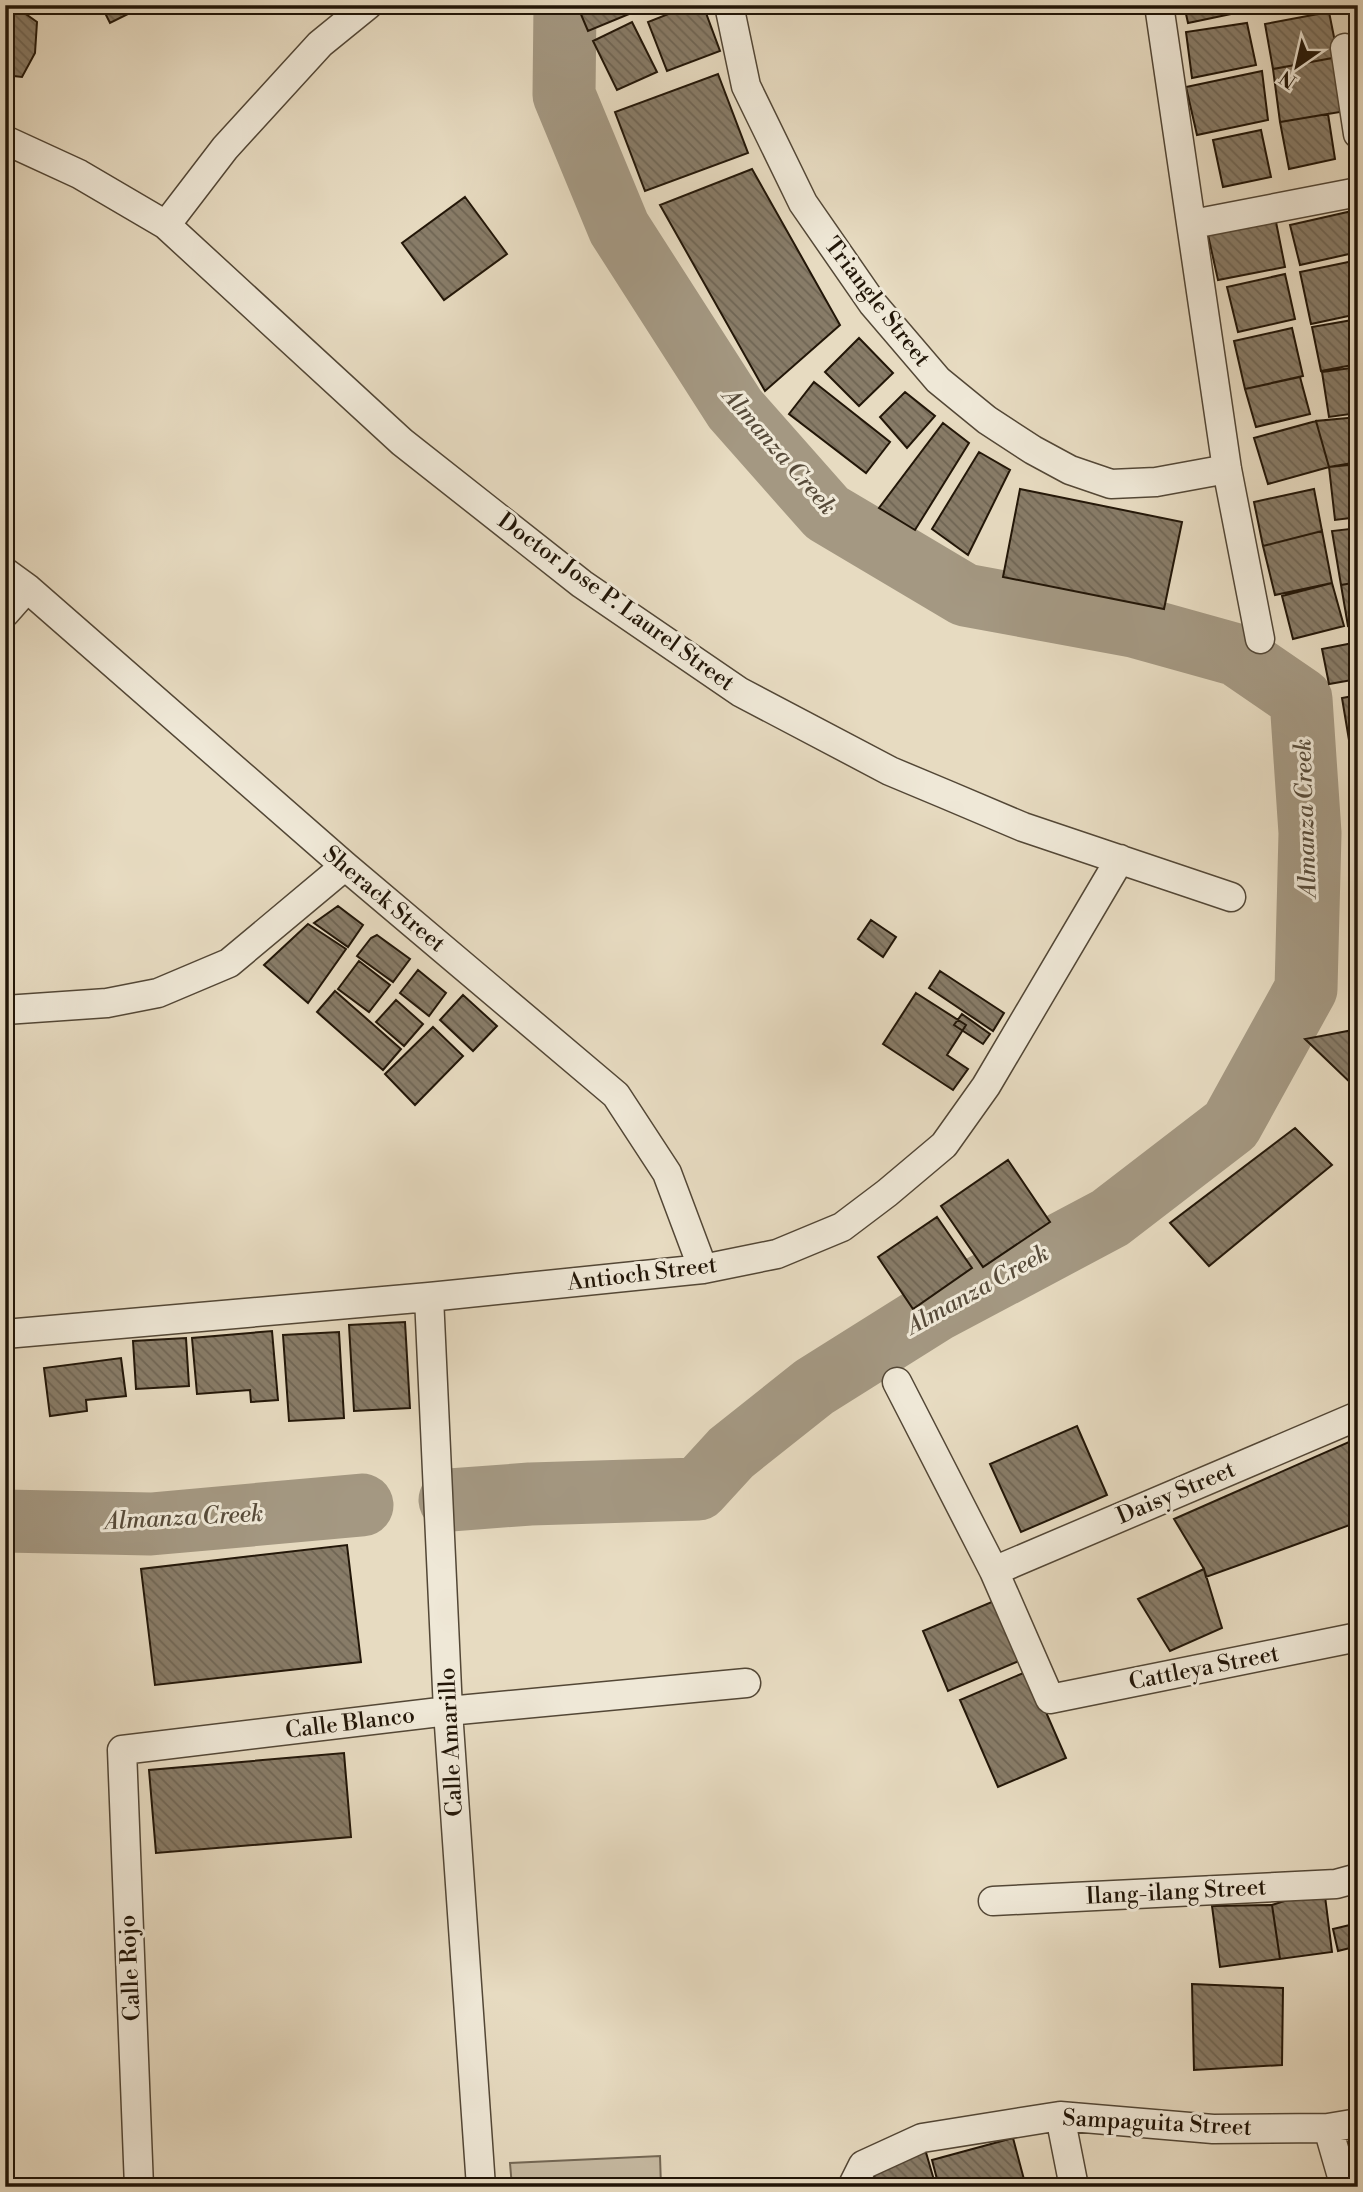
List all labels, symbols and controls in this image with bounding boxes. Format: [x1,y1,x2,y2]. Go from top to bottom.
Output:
north arrow [1262,32,1332,102]
text: N [1275,65,1301,93]
street label: Triangle Street [818,232,936,372]
water label: Almanza Creek [714,380,842,522]
street label: Doctor Jose P. Laurel Street [492,507,740,697]
water label: Almanza Creek [1288,738,1324,901]
street label: Sherack Street [317,840,451,958]
water label: Almanza Creek [899,1238,1055,1343]
street label: Antioch Street [565,1251,718,1297]
street label: Daisy Street [1113,1455,1239,1531]
water label: Almanza Creek [101,1499,264,1537]
street label: Cattleya Street [1127,1640,1281,1696]
street label: Calle Amarillo [433,1667,469,1817]
street label: Calle Blanco [284,1701,416,1745]
street label: Ilang-ilang Street [1085,1873,1267,1911]
street label: Calle Rojo [113,1914,147,2022]
street label: Sampaguita Street [1062,2104,1252,2142]

